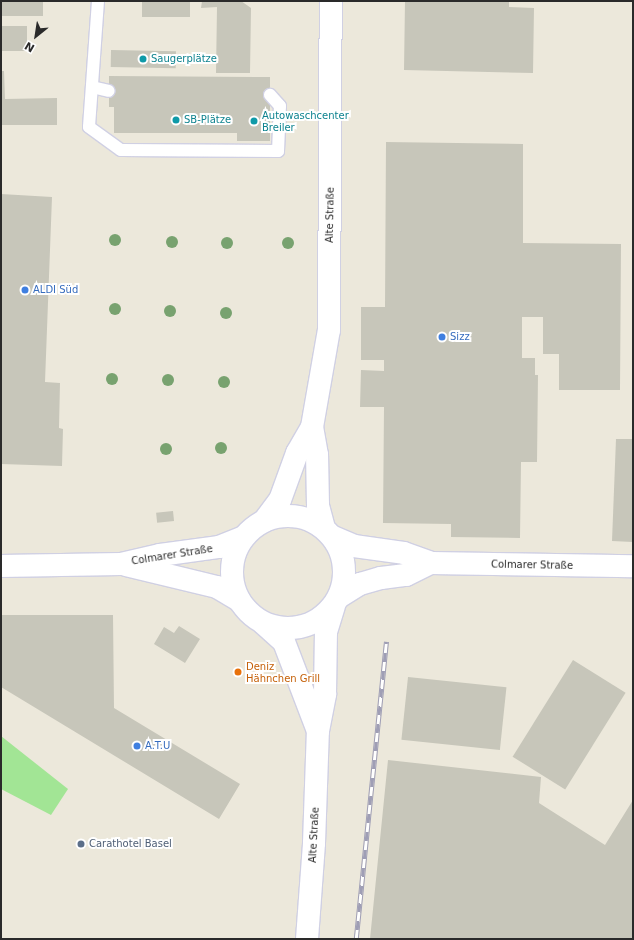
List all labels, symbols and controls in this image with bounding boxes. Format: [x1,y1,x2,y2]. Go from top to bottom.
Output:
north arrow [16,16,56,56]
text: N [23,39,37,55]
place label: Saugerplätze [151,53,217,65]
marker: Saugerplätze [138,54,148,64]
place label: Autowaschcenter Breiler [262,109,349,132]
place label: SB-Plätze [184,114,231,126]
marker: SB-Plätze [171,115,181,125]
marker: Autowaschcenter Breiler [249,116,259,126]
street label: Alte Straße [324,187,336,243]
place label: ALDI Süd [33,284,78,296]
marker: ALDI Süd [20,285,30,295]
place label: Sizz [450,331,470,343]
marker: Sizz [437,332,447,342]
street label: Colmarer Straße [131,543,213,567]
street label: Colmarer Straße [491,558,573,572]
place label: Deniz Hähnchen Grill [246,660,320,684]
marker: Deniz Hähnchen Grill [233,667,243,677]
place label: A.T.U [145,740,170,752]
marker: A.T.U [132,741,142,751]
street label: Alte Straße [307,807,321,863]
place label: Carathotel Basel [89,838,172,850]
marker: Carathotel Basel [76,839,86,849]

